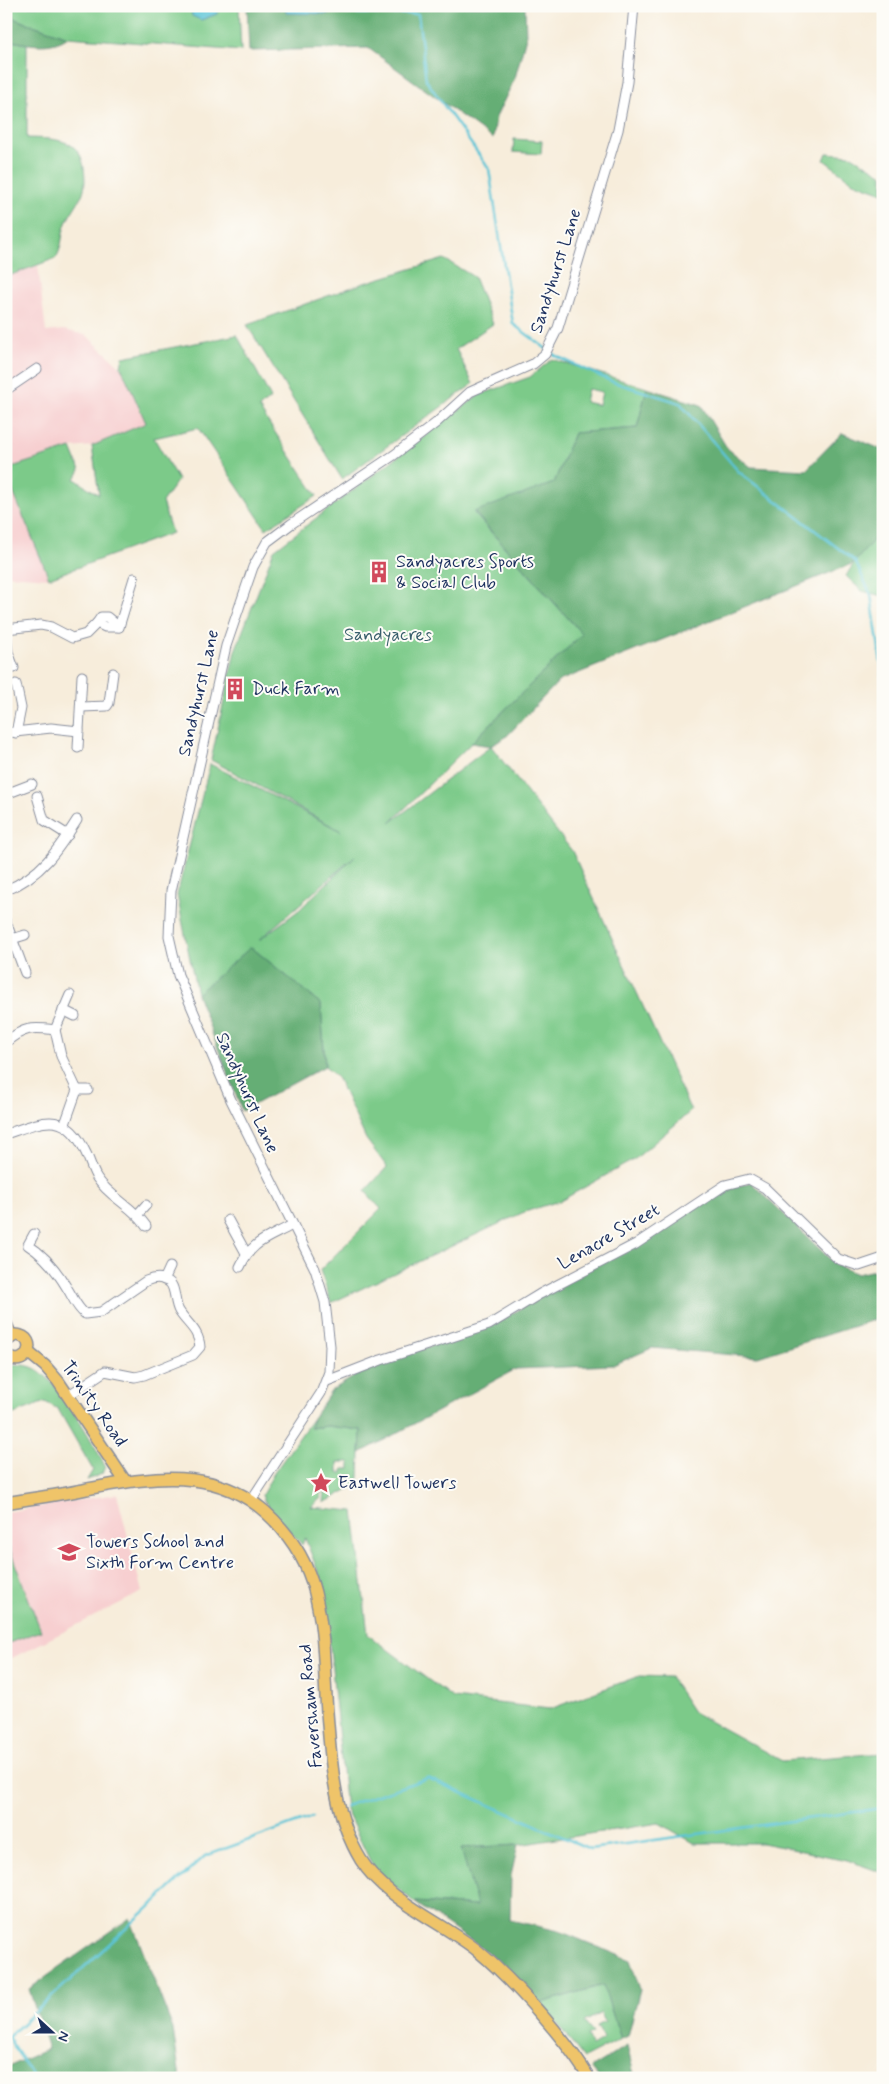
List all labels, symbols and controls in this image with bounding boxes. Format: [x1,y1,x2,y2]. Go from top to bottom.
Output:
street label: Sandyhurst Lane [525,206,587,336]
place label: Sandyacres Sports & Social Club [396,550,534,595]
building icon: Sandyacres Sports & Social Club [366,559,392,585]
park label: Sandyacres [344,623,432,647]
street label: Sandyhurst Lane [173,627,225,759]
building icon: Duck Farm [222,676,248,702]
place label: Duck Farm [252,677,340,701]
street label: Sandyhurst Lane [210,1029,284,1157]
street label: Lenacre Street [554,1198,664,1276]
street label: Trinity Road [56,1356,132,1452]
place icon: Eastwell Towers [308,1470,334,1496]
place label: Eastwell Towers [338,1471,457,1495]
place label: Towers School and Sixth Form Centre [86,1530,234,1575]
school or university icon: Towers School and Sixth Form Centre [56,1539,82,1565]
street label: Faversham Road [294,1643,328,1769]
north arrow [28,2006,78,2056]
text: N [53,2029,73,2044]

